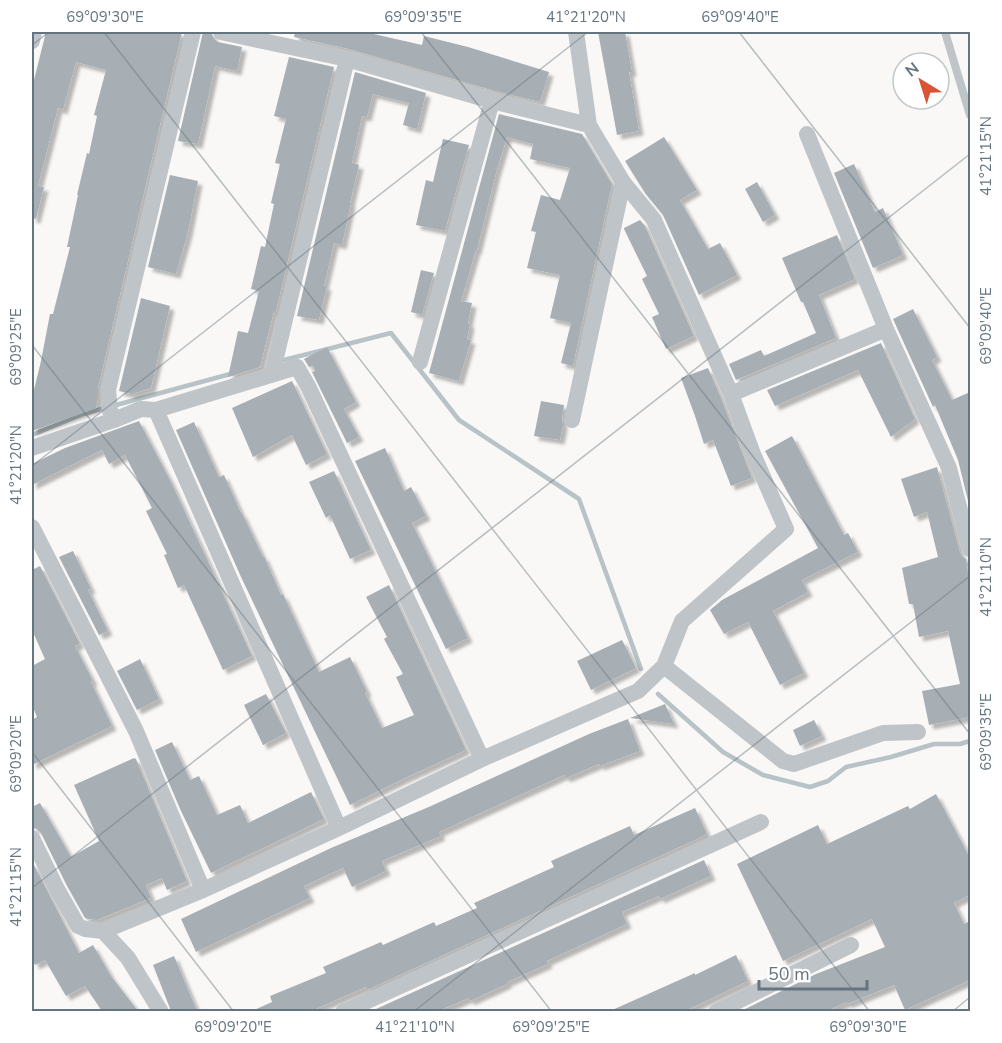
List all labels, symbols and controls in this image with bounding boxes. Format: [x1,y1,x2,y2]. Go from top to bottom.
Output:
text: 69°09'30"E [66,7,144,27]
text: 69°09'35"E [384,7,462,27]
text: 41°21'20"N [546,7,626,27]
text: 69°09'40"E [701,7,779,27]
north arrow [891,51,951,111]
text: N [901,58,924,82]
text: 41°21'15"N [976,116,996,196]
text: 69°09'40"E [976,287,996,365]
text: 69°09'25"E [6,308,26,386]
text: 41°21'20"N [6,425,26,505]
text: 41°21'10"N [976,537,996,617]
text: 69°09'35"E [976,693,996,771]
text: 69°09'20"E [6,715,26,793]
text: 41°21'15"N [6,847,26,927]
scale bar [759,953,867,991]
text: 50 m [768,962,810,986]
text: 69°09'20"E [194,1017,272,1037]
text: 41°21'10"N [375,1017,455,1037]
text: 69°09'25"E [512,1017,590,1037]
text: 69°09'30"E [829,1017,907,1037]

